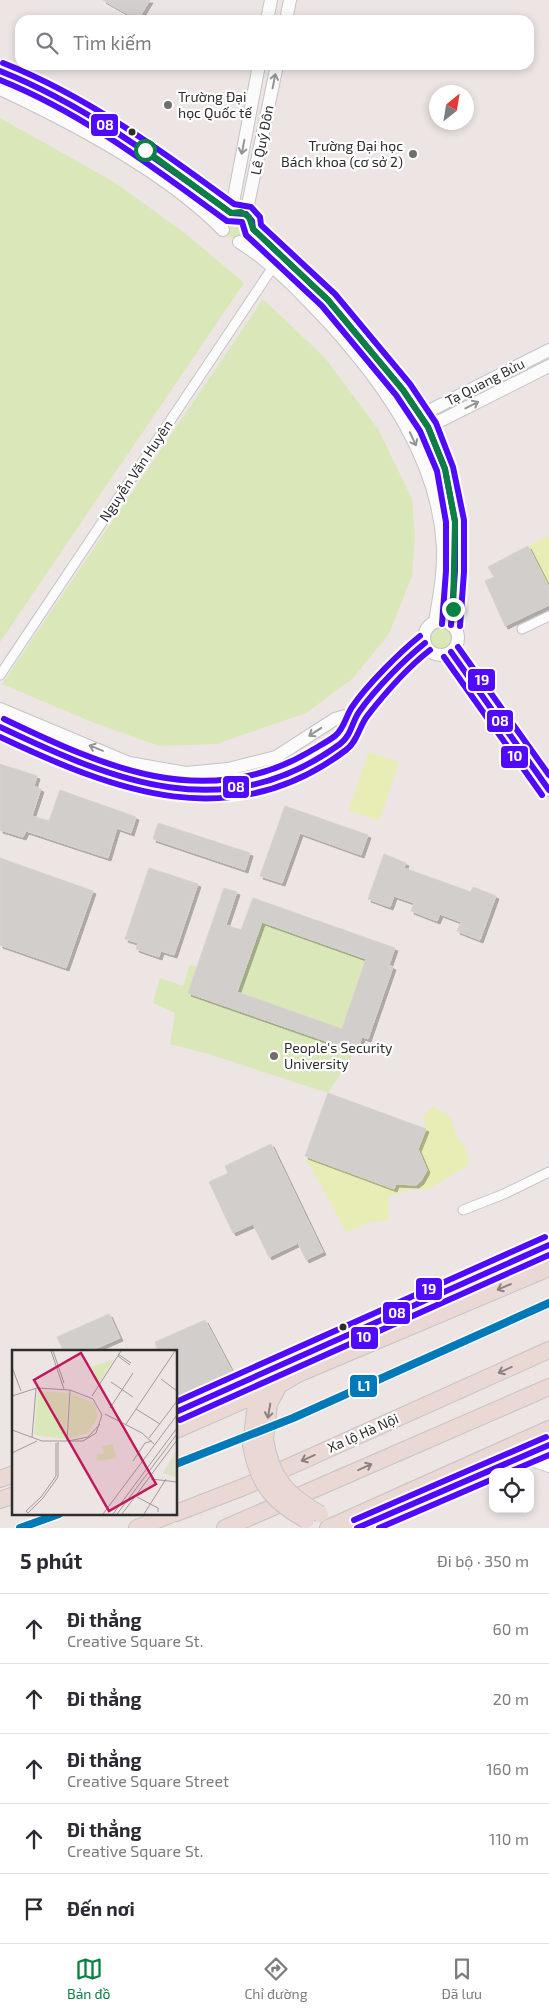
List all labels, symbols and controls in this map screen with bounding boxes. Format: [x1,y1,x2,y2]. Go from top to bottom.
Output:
search box [15,15,534,70]
icon: search [33,29,61,57]
text: Tìm kiếm [73,31,152,54]
one-way arrow [270,74,280,90]
north arrow [429,85,474,130]
place label: Trường Đại học Quốc tế [178,88,252,121]
marker: Trường Đại học Quốc tế [162,99,174,111]
street label: Lê Quý Đôn [246,104,277,176]
line badge: 08 [90,113,119,137]
text: 08 [96,116,114,133]
unlabelled marker [127,127,137,137]
place label: Trường Đại học Bách khoa (cơ sở 2) [281,137,403,170]
route start [134,139,157,162]
one-way arrow [238,139,247,155]
marker: Trường Đại học Bách khoa (cơ sở 2) [407,148,419,160]
street label: Tạ Quang Bửu [442,354,527,409]
one-way arrow [464,400,479,409]
street label: Nguyễn Văn Huyên [95,417,176,525]
one-way arrow [409,431,419,446]
route end [442,598,465,621]
line badge: 19 [467,668,496,692]
text: 19 [475,671,489,688]
line badge: 08 [486,709,514,733]
text: 08 [491,712,509,729]
one-way arrow [309,727,323,737]
one-way arrow [89,743,104,753]
line badge: 10 [500,745,529,769]
text: 10 [508,747,523,764]
line badge: 08 [222,775,250,799]
text: 08 [227,778,245,795]
place label: People's Security University [284,1039,393,1072]
marker: People's Security University [268,1050,280,1062]
line badge: 19 [415,1277,443,1301]
text: 19 [422,1280,436,1297]
one-way arrow [497,1283,512,1292]
line badge: 08 [382,1301,411,1325]
text: 08 [388,1304,406,1321]
unlabelled marker [338,1322,348,1332]
line badge: 10 [350,1326,379,1350]
text: 10 [357,1328,372,1345]
inset map [12,1350,178,1516]
one-way arrow [498,1365,513,1375]
line badge: L1 [349,1374,378,1398]
text: L1 [358,1377,370,1394]
one-way arrow [263,1402,273,1418]
street label: Xa lộ Hà Nội [325,1409,401,1456]
one-way arrow [301,1453,316,1463]
one-way arrow [357,1461,372,1471]
map controls [489,1468,534,1513]
button: locate [489,1468,534,1513]
text: 5 phút [20,1548,82,1573]
text: Đi bộ · 350 m [437,1551,529,1570]
text: Đi thẳng [67,1608,142,1631]
icon: ahead [20,1615,48,1643]
text: 60 m [493,1619,529,1638]
text: Creative Square St. [67,1631,203,1650]
icon: ahead [20,1685,48,1713]
text: Đi thẳng [67,1687,142,1710]
text: 20 m [493,1689,529,1708]
text: Đi thẳng [67,1748,142,1771]
icon: ahead [20,1755,48,1783]
text: 160 m [486,1759,529,1778]
text: Creative Square Street [67,1771,229,1790]
text: Đi thẳng [67,1818,142,1841]
icon: ahead [20,1825,48,1853]
text: 110 m [489,1829,529,1848]
text: Creative Square St. [67,1841,203,1860]
icon: arrive [20,1895,48,1923]
text: Đến nơi [67,1897,135,1920]
tab: Bản đồ [67,1955,110,2002]
tab: Chỉ đường [244,1955,307,2002]
tab: Đã lưu [441,1955,482,2002]

